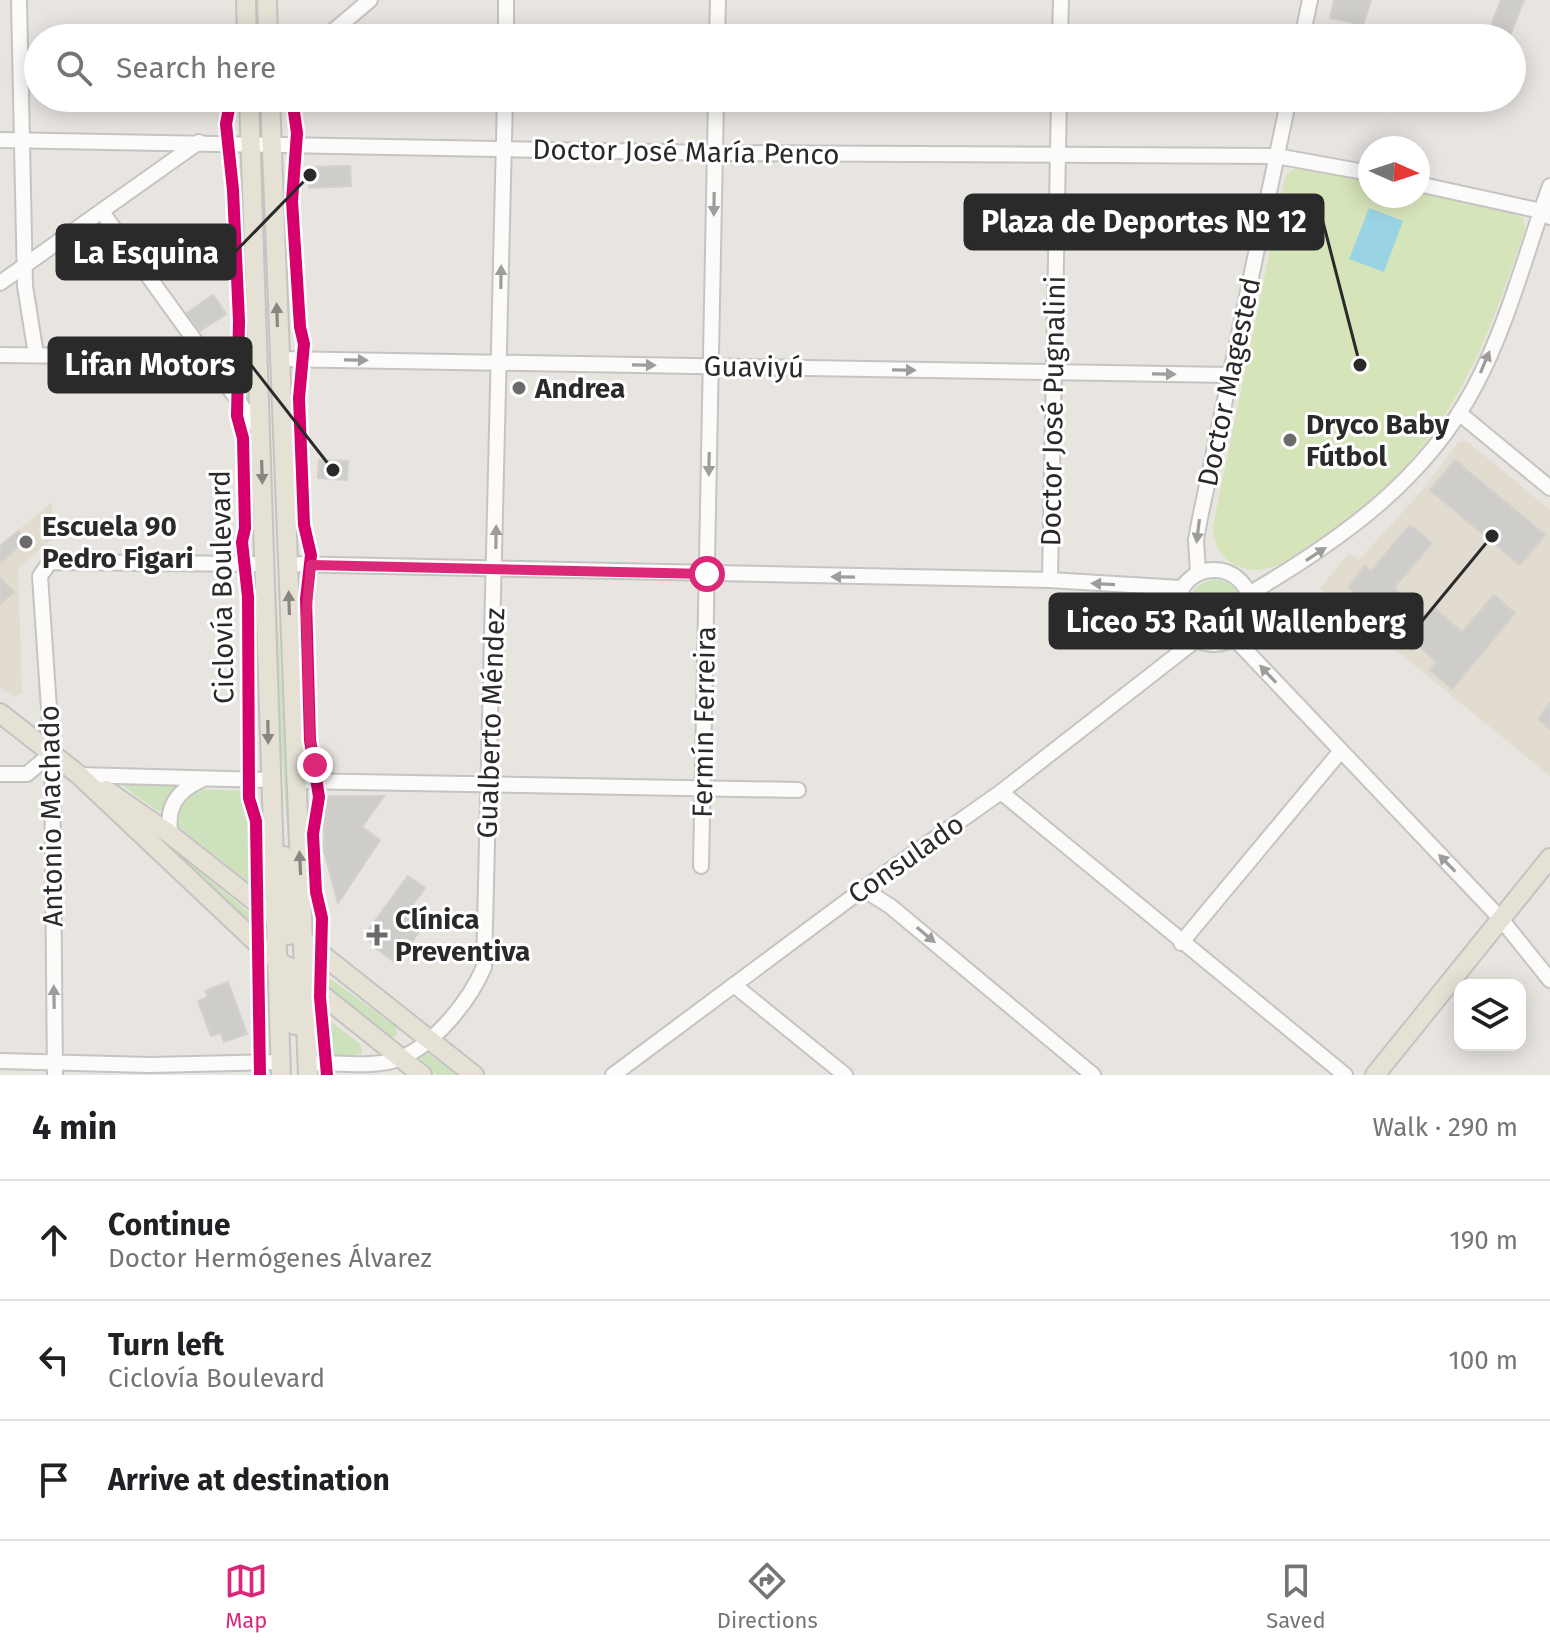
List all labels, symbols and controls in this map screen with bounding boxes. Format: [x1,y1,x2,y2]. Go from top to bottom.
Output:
search box [24,24,1526,112]
icon: search [52,46,96,90]
text: Search here [116,50,276,86]
street label: Doctor José María Penco [532,133,840,171]
north arrow [1358,136,1430,208]
one-way arrow [708,192,721,217]
callout: Plaza de Deportes Nº 12 [965,195,1323,249]
text: Plaza de Deportes Nº 12 [981,204,1307,240]
callout: La Esquina [57,225,235,279]
text: La Esquina [73,235,219,271]
one-way arrow [495,264,507,289]
street label: Doctor Magested [1191,274,1267,490]
street label: Doctor José Pugnalini [1034,275,1072,547]
one-way arrow [270,302,283,327]
callout: Lifan Motors [49,338,251,392]
text: Lifan Motors [65,347,235,383]
street label: Guaviyú [703,350,805,384]
one-way arrow [1479,350,1492,374]
one-way arrow [344,354,369,366]
one-way arrow [632,359,657,372]
one-way arrow [892,364,917,376]
one-way arrow [1152,368,1177,380]
place label: Andrea [534,372,625,405]
marker: Andrea [510,379,528,397]
place label: Dryco Baby Fútbol [1306,408,1450,473]
marker: Dryco Baby Fútbol [1281,431,1299,449]
one-way arrow [703,452,716,477]
one-way arrow [256,460,268,485]
street label: Ciclovía Boulevard [203,470,241,704]
place label: Escuela 90 Pedro Figari [42,510,194,575]
one-way arrow [1191,518,1204,543]
one-way arrow [490,524,502,549]
marker: Escuela 90 Pedro Figari [17,533,35,551]
one-way arrow [1305,546,1326,561]
route start [689,556,725,592]
one-way arrow [830,570,855,583]
one-way arrow [1090,577,1115,590]
one-way arrow [282,590,295,615]
callout: Liceo 53 Raúl Wallenberg [1050,594,1422,648]
text: Liceo 53 Raúl Wallenberg [1066,604,1406,640]
street label: Gualberto Méndez [470,607,512,839]
street label: Fermín Ferreira [686,626,722,818]
one-way arrow [1260,665,1278,684]
street label: Antonio Machado [33,705,69,927]
one-way arrow [262,720,274,745]
route end [297,747,333,783]
street label: Consulado [842,807,970,911]
one-way arrow [293,850,306,875]
one-way arrow [1438,854,1456,873]
place label: Clínica Preventiva [395,903,530,968]
marker: Clínica Preventiva [366,924,388,946]
one-way arrow [915,926,935,943]
map controls [1454,979,1526,1051]
button: layers [1454,979,1526,1051]
one-way arrow [48,984,61,1009]
text: 4 min [32,1107,117,1148]
text: Walk · 290 m [1373,1112,1518,1143]
text: Continue [108,1207,231,1243]
icon: ahead [32,1218,76,1262]
text: 190 m [1449,1225,1518,1256]
text: Doctor Hermógenes Álvarez [108,1243,432,1274]
text: Turn left [108,1327,224,1363]
icon: left [32,1338,76,1382]
text: 100 m [1449,1345,1518,1376]
text: Ciclovía Boulevard [108,1363,325,1394]
icon: arrive [32,1458,76,1502]
text: Arrive at destination [108,1462,390,1498]
tab: Map [224,1559,268,1634]
tab: Directions [717,1559,818,1634]
tab: Saved [1266,1559,1326,1634]

